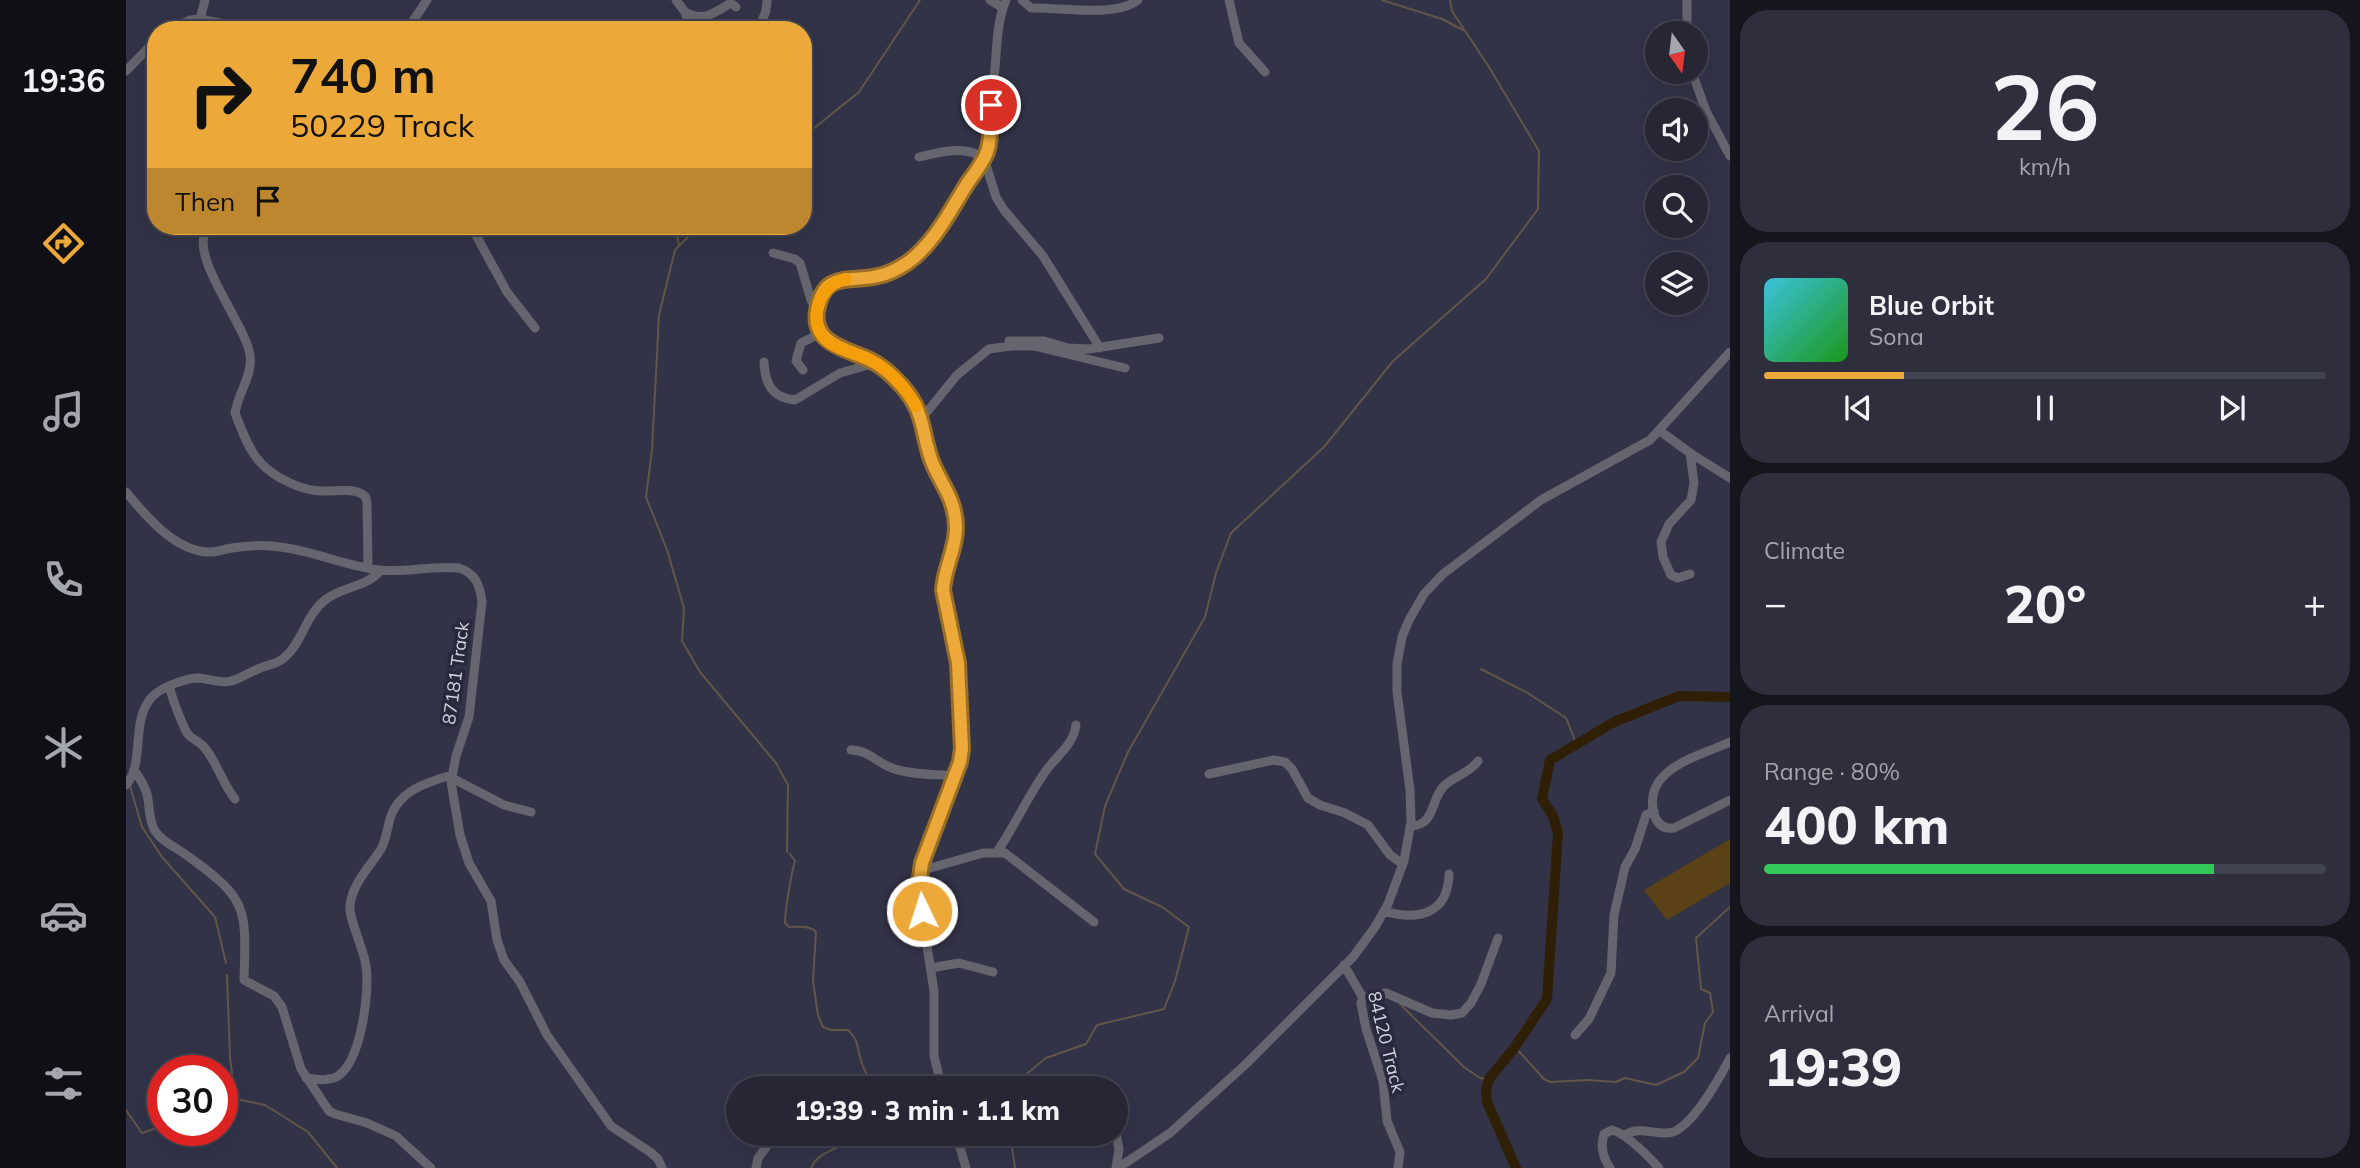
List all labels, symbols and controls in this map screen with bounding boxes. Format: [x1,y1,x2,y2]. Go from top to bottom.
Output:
north arrow [1645,21,1708,84]
map controls [1645,21,1708,315]
text: 740 m [290,44,436,105]
icon: right [175,49,266,140]
text: 26 [1990,49,2100,163]
text: 19:36 [21,60,105,100]
pin [961,75,1021,135]
icon: arrive [972,86,1010,124]
button: sound [1645,98,1708,161]
text: 50229 Track [290,105,474,145]
text: km/h [2019,152,2071,181]
button: search [1645,175,1708,238]
icon: arrive [249,182,287,220]
text: Then [175,185,235,218]
icon: directions [39,219,88,268]
button: layers [1645,252,1708,315]
text: Blue Orbit [1869,289,1994,322]
text: Sona [1869,322,1924,351]
icon: music [39,387,88,436]
icon: previous [1839,389,1877,427]
icon: pause [2026,389,2064,427]
icon: next [2213,389,2251,427]
text: Climate [1764,536,1845,565]
icon: phone [39,555,88,604]
text: 20° [2004,571,2086,636]
text: − [1764,579,1787,627]
text: + [2303,579,2326,627]
street label: 87181 Track [437,619,474,726]
icon: climate [39,723,88,772]
text: Range · 80% [1764,757,1900,786]
text: 400 km [1764,792,1949,857]
position arrow [885,874,959,948]
icon: car [39,891,88,940]
street label: 84120 Track [1363,989,1410,1096]
text: Arrival [1764,999,1834,1028]
text: 19:39 [1764,1034,1902,1099]
speed limit sign: 30 [147,1055,238,1146]
icon: filters [39,1059,88,1108]
text: 19:39 · 3 min · 1.1 km [794,1094,1060,1127]

